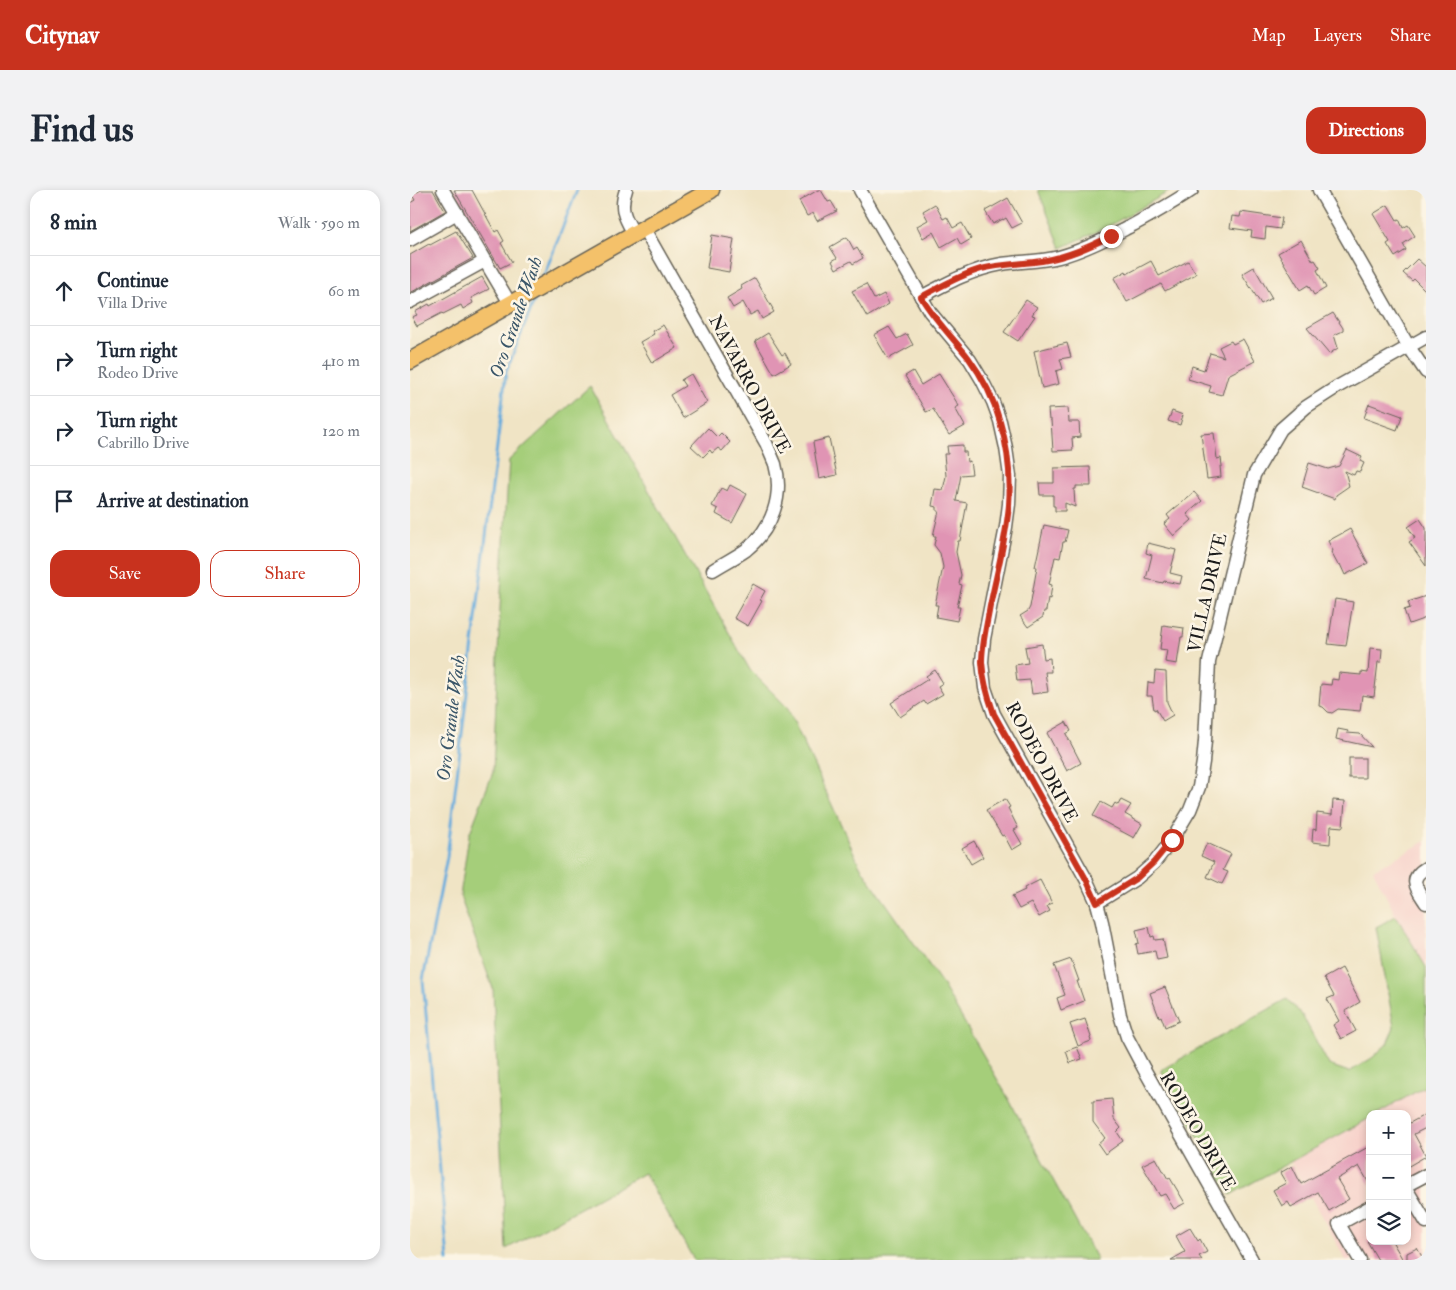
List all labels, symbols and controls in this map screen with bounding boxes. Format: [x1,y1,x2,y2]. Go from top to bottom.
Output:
text: Citynav [25,20,99,51]
text: Map [1252,24,1286,47]
text: Layers [1314,24,1362,47]
text: Share [1390,24,1431,47]
button: Directions [1306,107,1426,154]
text: Find us [30,108,134,152]
text: 8 min [50,209,97,236]
text: Walk · 590 m [278,213,360,233]
route end [1100,225,1123,248]
water label: Oro Grande Wash [484,253,548,381]
text: Continue [97,269,168,293]
icon: ahead [50,277,78,305]
text: 60 m [328,281,360,301]
text: Villa Drive [97,293,167,313]
street label: NAVARRO DRIVE [703,311,796,457]
text: Turn right [97,339,177,363]
icon: right [50,347,78,375]
text: 410 m [322,351,360,371]
text: Rodeo Drive [97,363,178,383]
text: Turn right [97,409,177,433]
icon: right [50,417,78,445]
text: 120 m [322,421,360,441]
text: Cabrillo Drive [97,433,189,453]
icon: arrive [50,487,78,515]
text: Arrive at destination [97,489,249,513]
street label: VILLA DRIVE [1183,531,1232,655]
button: Save [50,550,200,597]
button: Share [210,550,360,597]
water label: Oro Grande Wash [431,654,471,783]
street label: RODEO DRIVE [1000,698,1083,826]
route start [1161,829,1184,852]
street label: RODEO DRIVE [1154,1068,1241,1195]
map controls [1366,1110,1411,1245]
button: + [1366,1110,1411,1155]
button: − [1366,1155,1411,1200]
button: layers [1366,1200,1411,1245]

